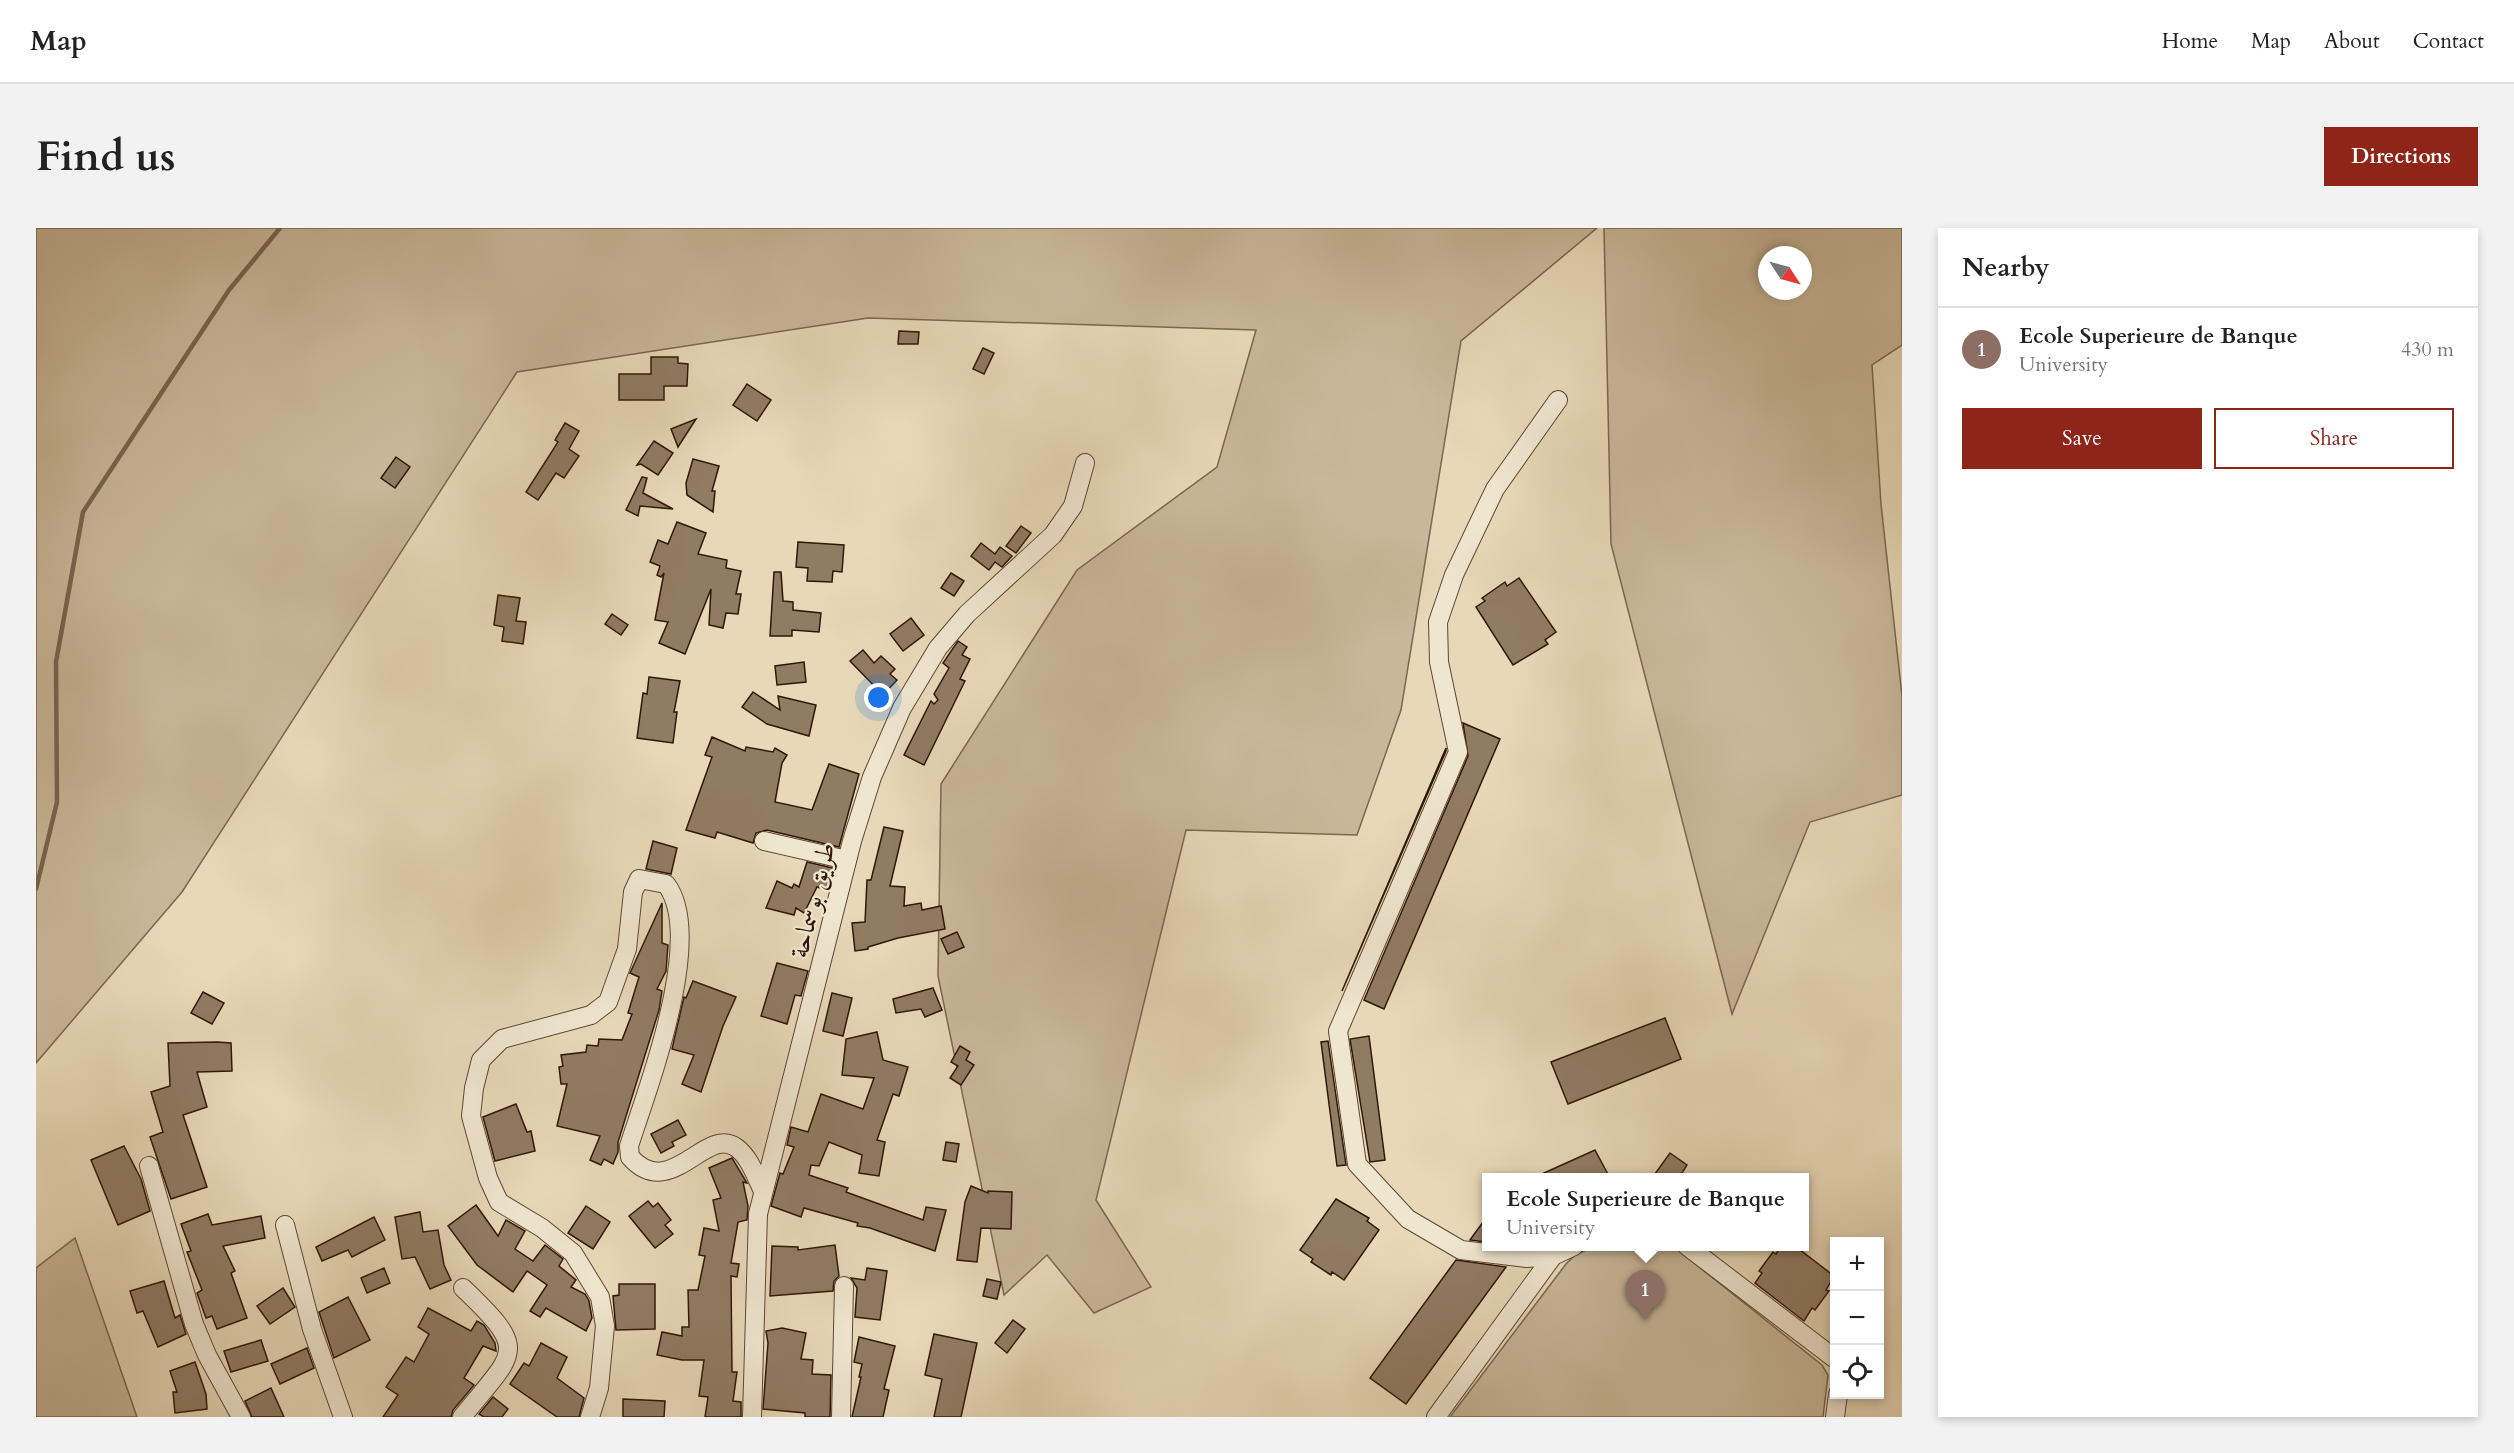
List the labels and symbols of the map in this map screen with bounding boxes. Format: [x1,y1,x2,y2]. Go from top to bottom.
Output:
north arrow [1758,246,1812,300]
your location [864,683,893,712]
street label: طريق بوسماحة [781,839,844,962]
pin: 1 [1626,1270,1664,1320]

